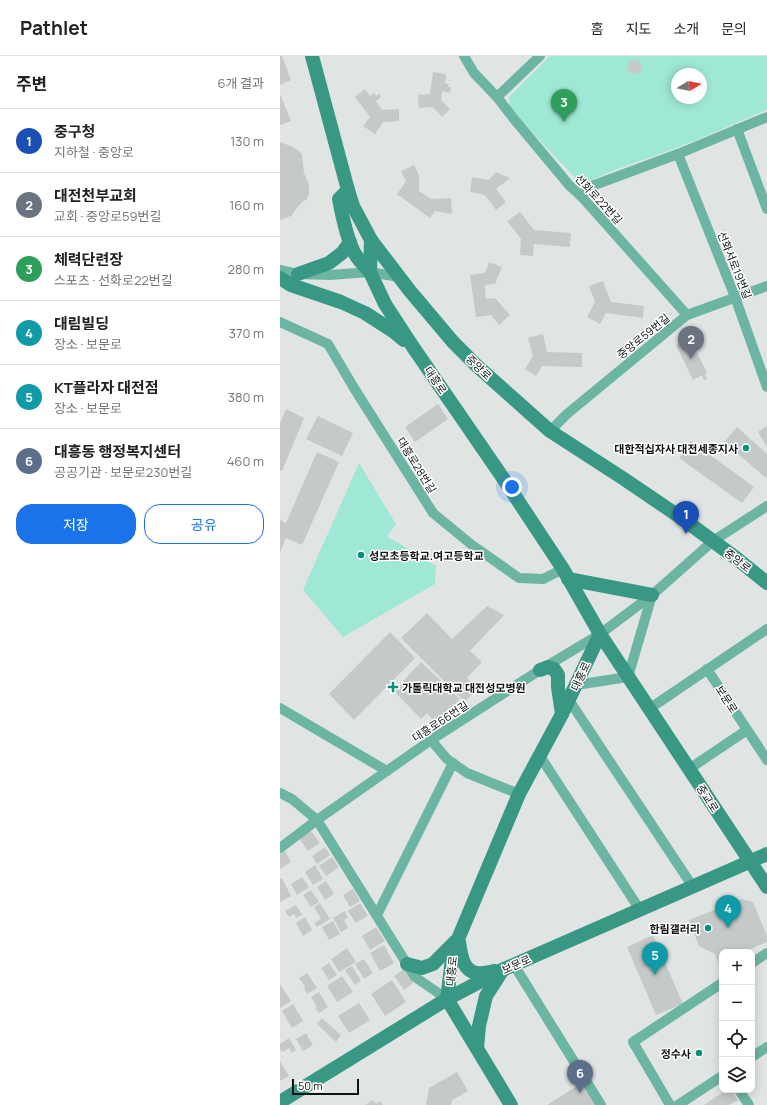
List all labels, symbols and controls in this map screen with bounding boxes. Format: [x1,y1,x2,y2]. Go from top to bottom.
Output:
text: Pathlet [20,15,88,41]
text: 홈 [591,19,604,38]
text: 지도 [626,19,651,38]
text: 소개 [673,19,699,38]
text: 문의 [721,19,747,38]
north arrow [671,68,707,104]
text: 주변 [16,72,47,95]
text: 6개 결과 [217,74,264,92]
pin: 3 [551,89,577,122]
text: 중구청 [54,121,95,142]
text: 1 [26,132,32,150]
text: 130 m [230,132,264,150]
text: 지하철 · 중앙로 [54,143,134,161]
street label: 선화로22번길 [572,171,626,227]
text: 대전천부교회 [54,185,137,206]
text: 2 [25,196,33,214]
text: 160 m [229,196,264,214]
text: 교회 · 중앙로59번길 [54,207,161,225]
street label: 선화서로19번길 [715,229,755,301]
text: 체력단련장 [54,249,123,270]
text: 3 [25,260,33,278]
text: 280 m [227,260,264,278]
text: 스포츠 · 선화로22번길 [54,271,173,289]
street label: 중앙로59번길 [613,310,673,362]
text: 대림빌딩 [54,313,109,334]
text: 4 [25,324,33,342]
text: 370 m [229,324,264,342]
pin: 2 [678,326,704,359]
text: 장소 · 보문로 [54,335,122,353]
street label: 중앙로 [463,351,495,383]
street label: 대흥로 [421,363,451,397]
text: KT플라자 대전점 [54,377,159,398]
text: 5 [25,388,33,406]
text: 380 m [228,388,264,406]
text: 장소 · 보문로 [54,399,122,417]
street label: 대흥로28번길 [394,434,440,496]
text: 대흥동 행정복지센터 [54,441,181,462]
place label: 대한적십자사 대전세종지사 [614,441,738,456]
marker: 대한적십자사 대전세종지사 [741,443,751,453]
text: 6 [25,452,33,470]
text: 460 m [227,452,264,470]
text: 공공기관 · 보문로230번길 [54,463,192,481]
your location [502,477,522,497]
pin: 1 [673,501,699,534]
button: 저장 [16,504,136,544]
button: 공유 [144,504,264,544]
street label: 중앙로 [721,545,755,575]
place label: 성모초등학교.여고등학교 [369,548,484,563]
marker: 성모초등학교.여고등학교 [356,550,366,560]
street label: 대흥로 [567,659,593,693]
place label: 가톨릭대학교 대전성모병원 [402,680,526,695]
marker: 가톨릭대학교 대전성모병원 [387,681,399,693]
street label: 보문로 [712,682,742,716]
street label: 대흥로66번길 [409,697,471,745]
street label: 중교로 [693,781,723,815]
pin: 4 [715,895,741,928]
place label: 한림갤러리 [649,921,700,936]
marker: 한림갤러리 [703,923,713,933]
pin: 5 [642,942,668,975]
map controls [719,949,755,1093]
button: + [719,949,755,985]
street label: 보문로 [499,951,533,977]
street label: 대흥로 [442,955,460,987]
button: − [719,985,755,1021]
button: locate [719,1021,755,1057]
place label: 정수사 [661,1046,691,1061]
marker: 정수사 [694,1048,704,1058]
button: layers [719,1057,755,1093]
pin: 6 [567,1060,593,1093]
scale bar [292,1077,359,1096]
text: 50 m [298,1078,323,1093]

